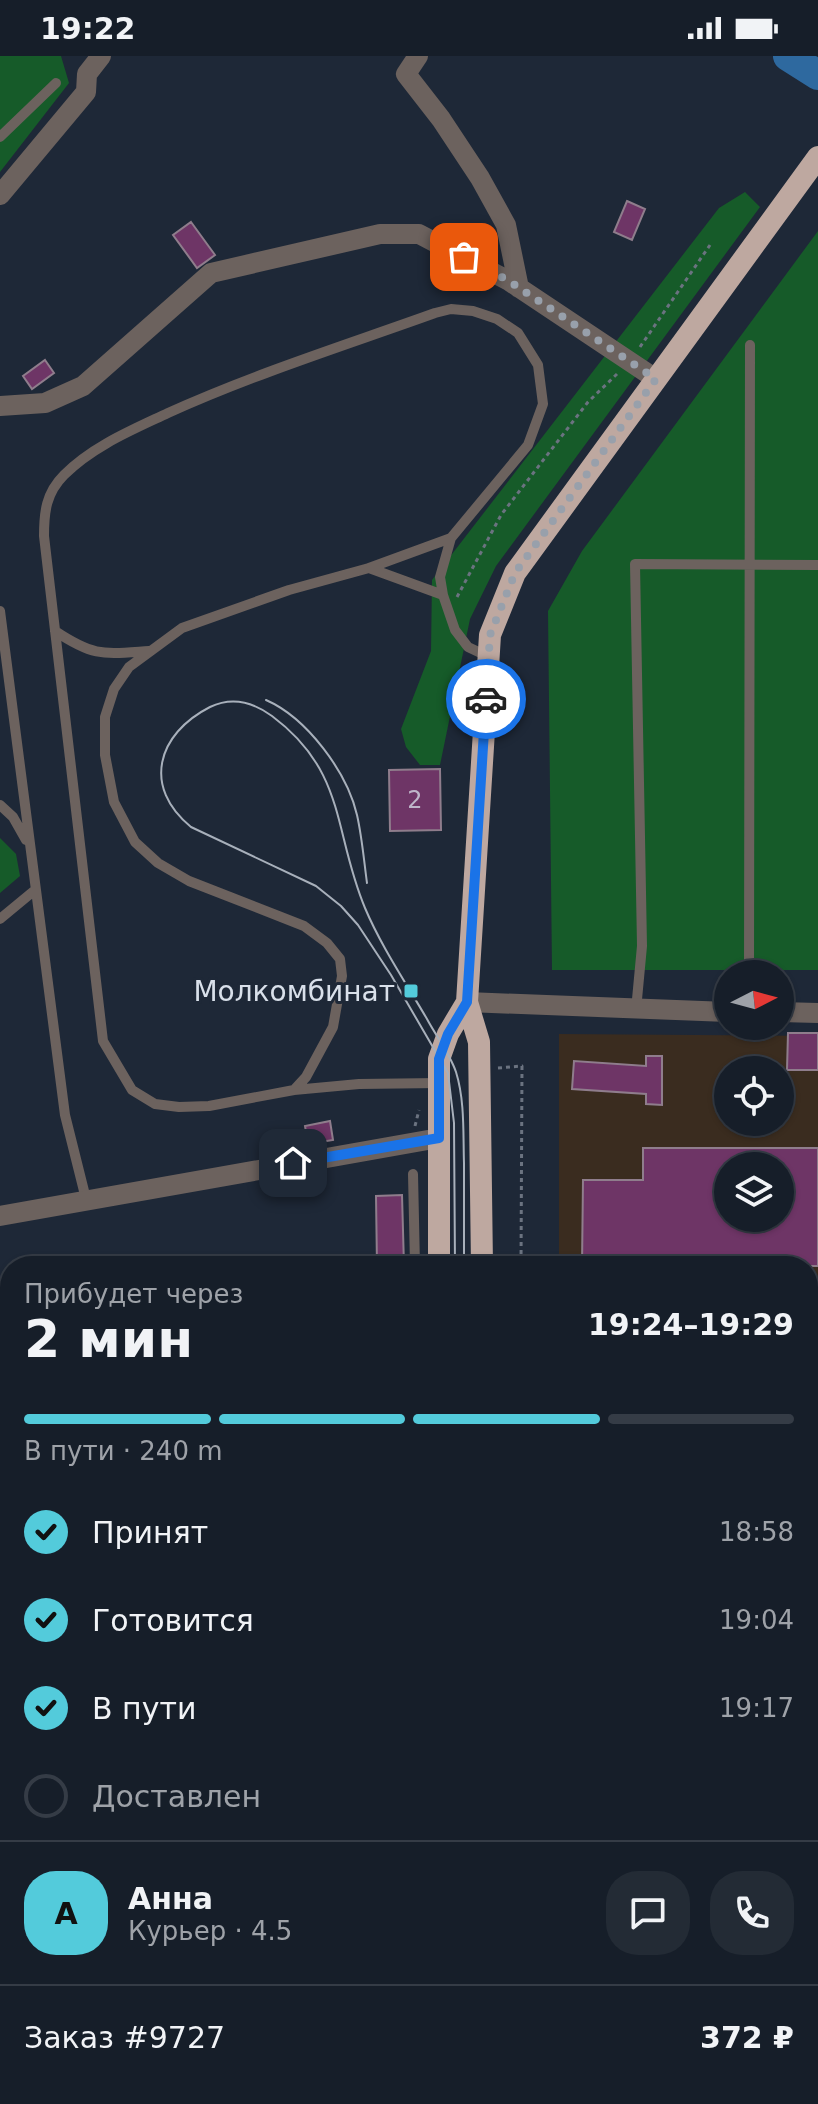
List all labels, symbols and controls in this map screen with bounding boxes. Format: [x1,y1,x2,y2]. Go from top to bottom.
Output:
text: 19:22 [40,11,136,46]
pin [430,223,498,291]
icon: bag [442,235,486,279]
courier [446,659,526,739]
icon: car [464,677,508,721]
house number: 2 [407,786,423,814]
north arrow [714,960,794,1040]
map controls [714,960,794,1232]
place label: Молкомбинат [193,975,395,1008]
marker: Молкомбинат [402,982,420,1000]
button: locate [714,1056,794,1136]
pin [259,1129,327,1197]
icon: home [271,1141,315,1185]
button: layers [714,1152,794,1232]
text: Прибудет через [24,1279,243,1309]
text: 19:24–19:29 [588,1307,794,1342]
text: 2 мин [24,1309,193,1369]
text: В пути · 240 m [24,1436,223,1466]
icon: check [24,1510,68,1554]
text: Принят [92,1515,208,1550]
text: 18:58 [719,1517,794,1547]
icon: check [24,1598,68,1642]
text: Готовится [92,1603,254,1638]
text: 19:04 [719,1605,794,1635]
icon: check [24,1686,68,1730]
text: В пути [92,1691,196,1726]
text: 19:17 [719,1693,794,1723]
text: Доставлен [92,1779,261,1814]
button: chat [606,1871,690,1955]
button: phone [710,1871,794,1955]
text: Анна [128,1881,213,1916]
text: А [54,1896,78,1931]
text: Курьер · 4.5 [128,1916,292,1946]
text: Заказ #9727 [24,2020,225,2055]
text: 372 ₽ [700,2020,794,2055]

